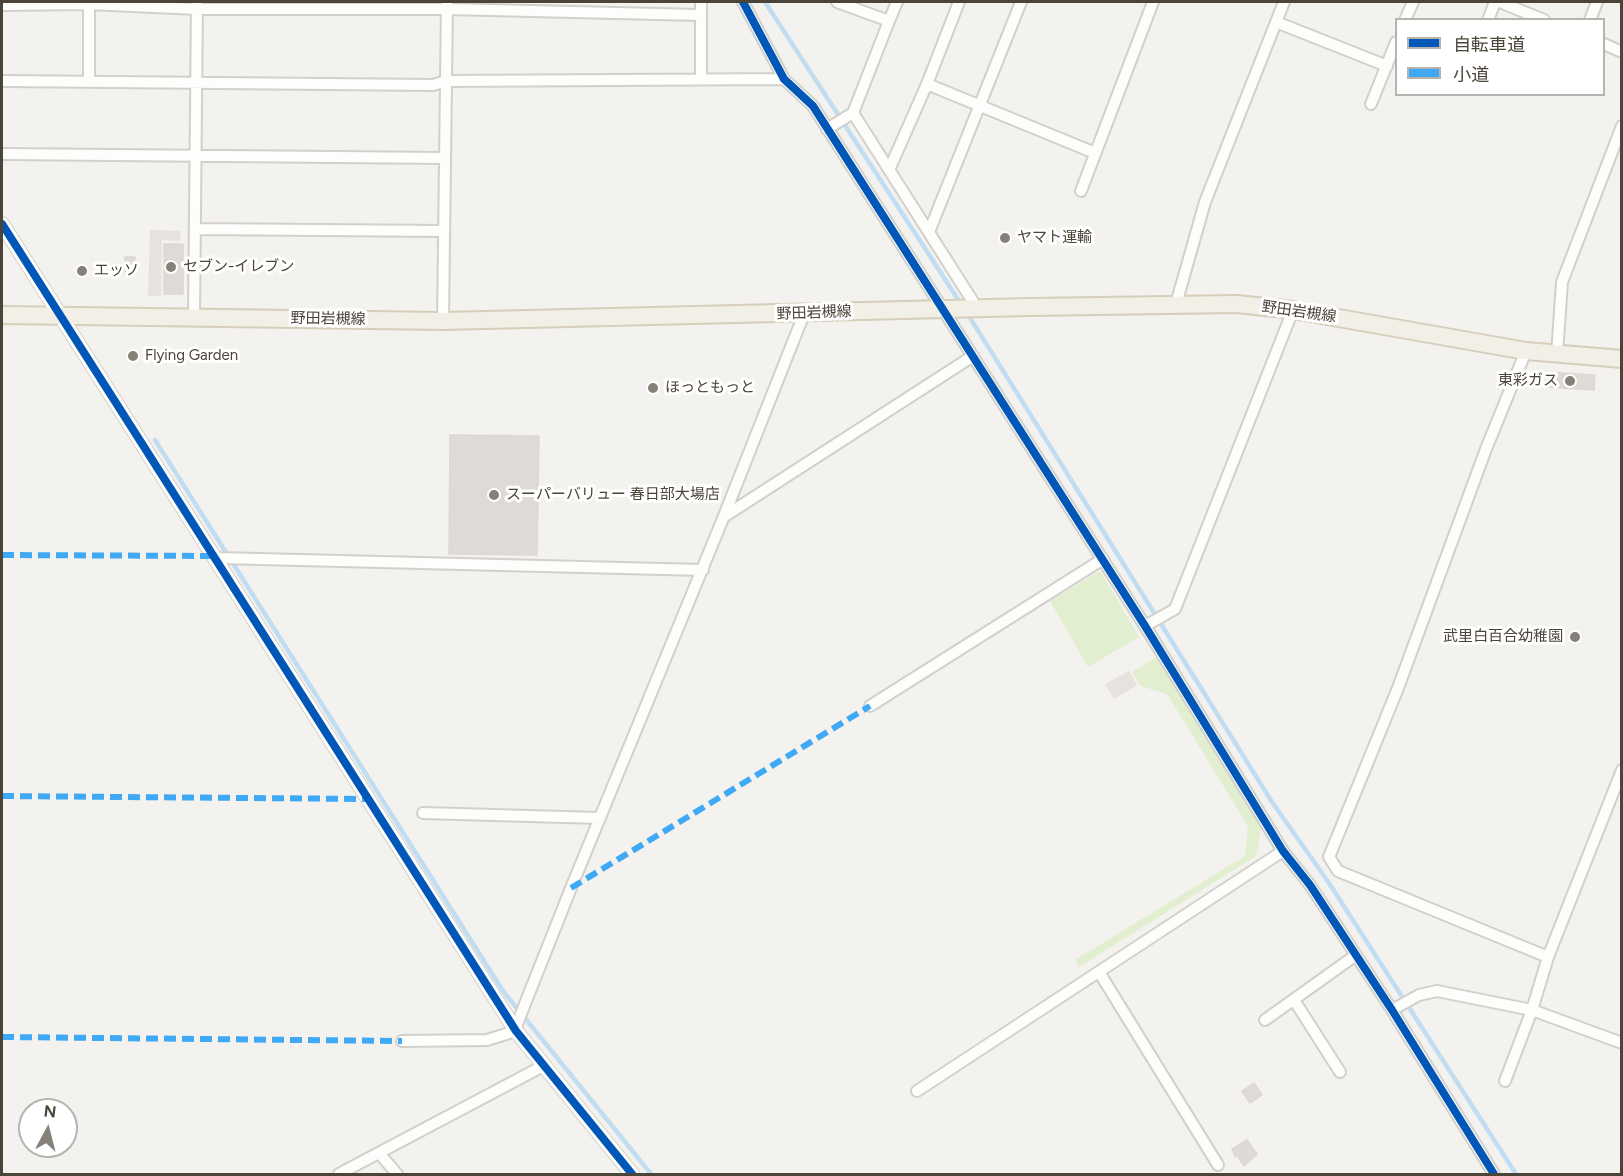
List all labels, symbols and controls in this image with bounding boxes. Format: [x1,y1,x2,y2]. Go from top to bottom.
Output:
legend [1395,18,1605,96]
text: 自転車道 [1453,34,1525,56]
text: 小道 [1453,64,1489,86]
place label: ヤマト運輸 [1017,229,1092,247]
marker: ヤマト運輸 [998,231,1012,245]
place label: セブン-イレブン [183,258,294,276]
marker: セブン-イレブン [164,260,178,274]
place label: エッソ [94,262,139,280]
marker: エッソ [75,264,89,278]
street label: 野田岩槻線 [1261,298,1337,326]
street label: 野田岩槻線 [776,303,852,323]
street label: 野田岩槻線 [290,309,366,329]
place label: Flying Garden [145,347,238,365]
marker: Flying Garden [126,349,140,363]
place label: 東彩ガス [1498,372,1558,390]
marker: 東彩ガス [1563,374,1577,388]
place label: ほっともっと [665,379,755,397]
marker: ほっともっと [646,381,660,395]
place label: スーパーバリュー 春日部大場店 [506,486,720,504]
marker: スーパーバリュー 春日部大場店 [487,488,501,502]
place label: 武里白百合幼稚園 [1443,628,1563,646]
marker: 武里白百合幼稚園 [1568,630,1582,644]
north arrow [18,1098,78,1158]
text: N [43,1101,57,1122]

